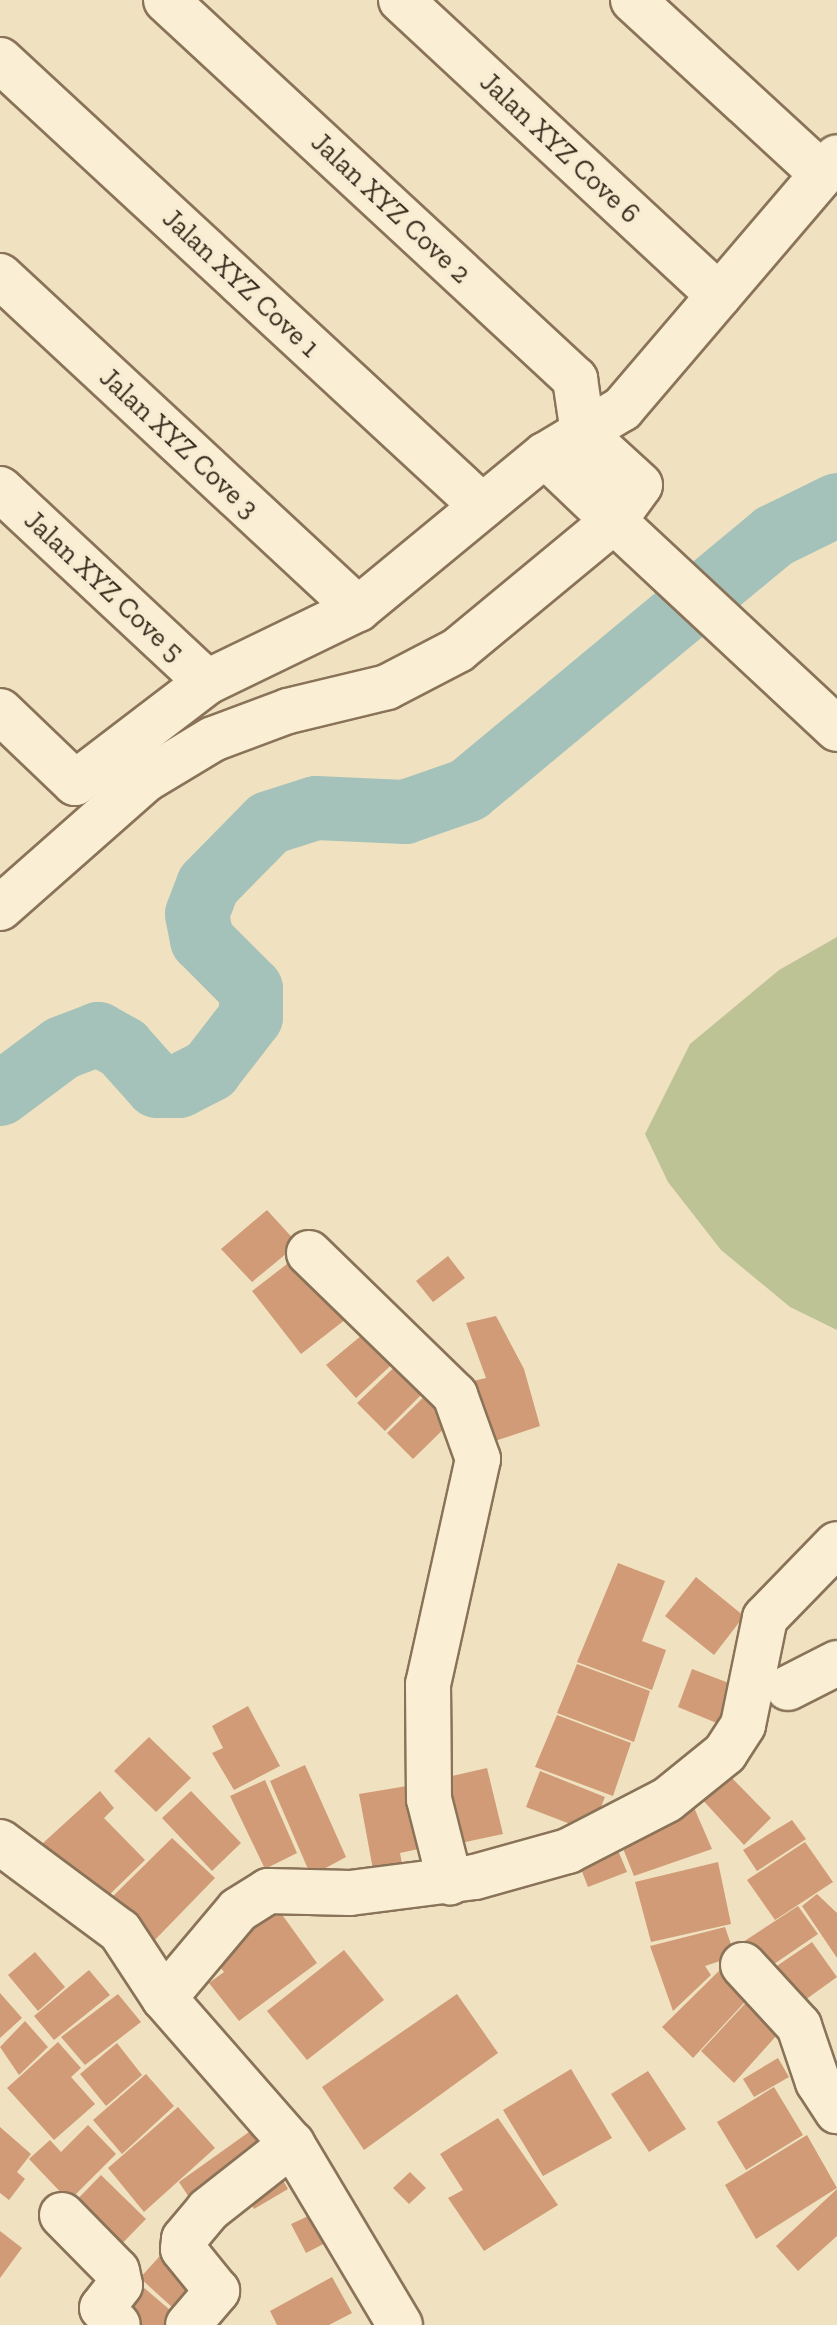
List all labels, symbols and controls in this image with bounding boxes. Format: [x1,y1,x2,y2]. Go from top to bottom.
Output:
street label: Jalan XYZ Cove 6 [473,65,647,231]
street label: Jalan XYZ Cove 2 [304,125,478,291]
street label: Jalan XYZ Cove 1 [156,202,326,364]
street label: Jalan XYZ Cove 3 [92,361,266,525]
street label: Jalan XYZ Cove 5 [17,503,191,669]

